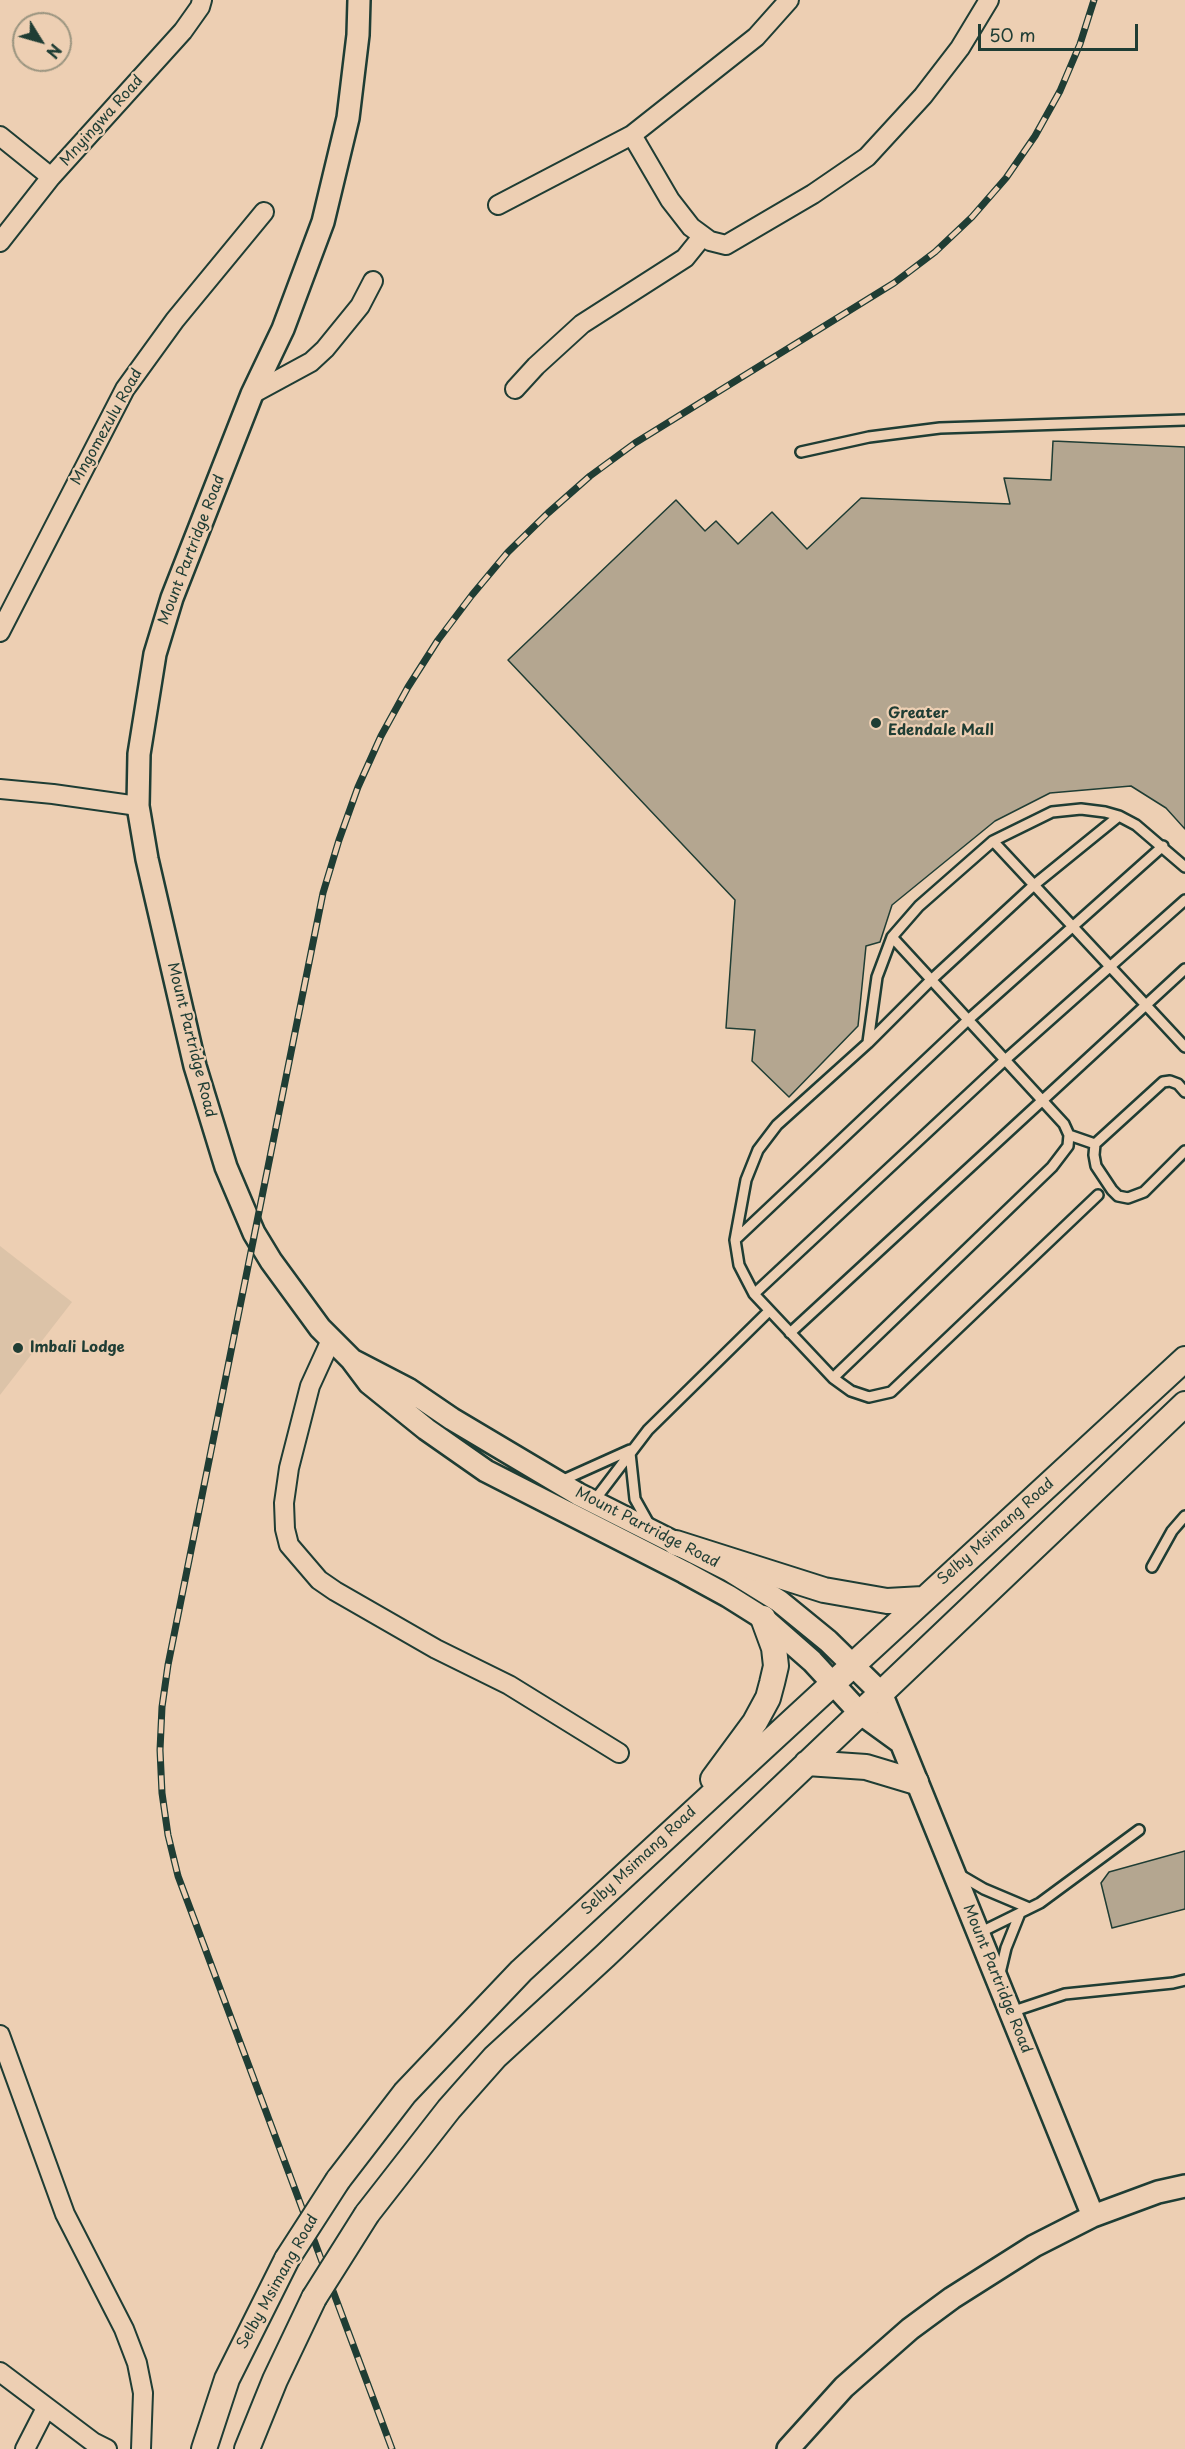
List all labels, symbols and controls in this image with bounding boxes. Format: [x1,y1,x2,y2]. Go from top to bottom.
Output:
north arrow [12,12,72,72]
scale bar [981,12,1142,50]
text: 50 m [989,21,1036,48]
text: N [41,39,68,64]
street label: Mnyingwa Road [57,72,147,170]
street label: Mngomezulu Road [68,366,146,488]
street label: Mount Partridge Road [155,472,229,628]
place label: Greater Edendale Mall [888,705,994,740]
marker: Greater Edendale Mall [869,716,883,730]
street label: Mount Partridge Road [163,961,219,1119]
place label: Imbali Lodge [30,1339,125,1357]
marker: Imbali Lodge [11,1341,25,1355]
street label: Selby Msimang Road [934,1475,1058,1589]
street label: Mount Partridge Road [572,1484,722,1572]
street label: Selby Msimang Road [578,1803,700,1919]
street label: Mount Partridge Road [959,1902,1035,2056]
street label: Selby Msimang Road [234,2212,322,2352]

